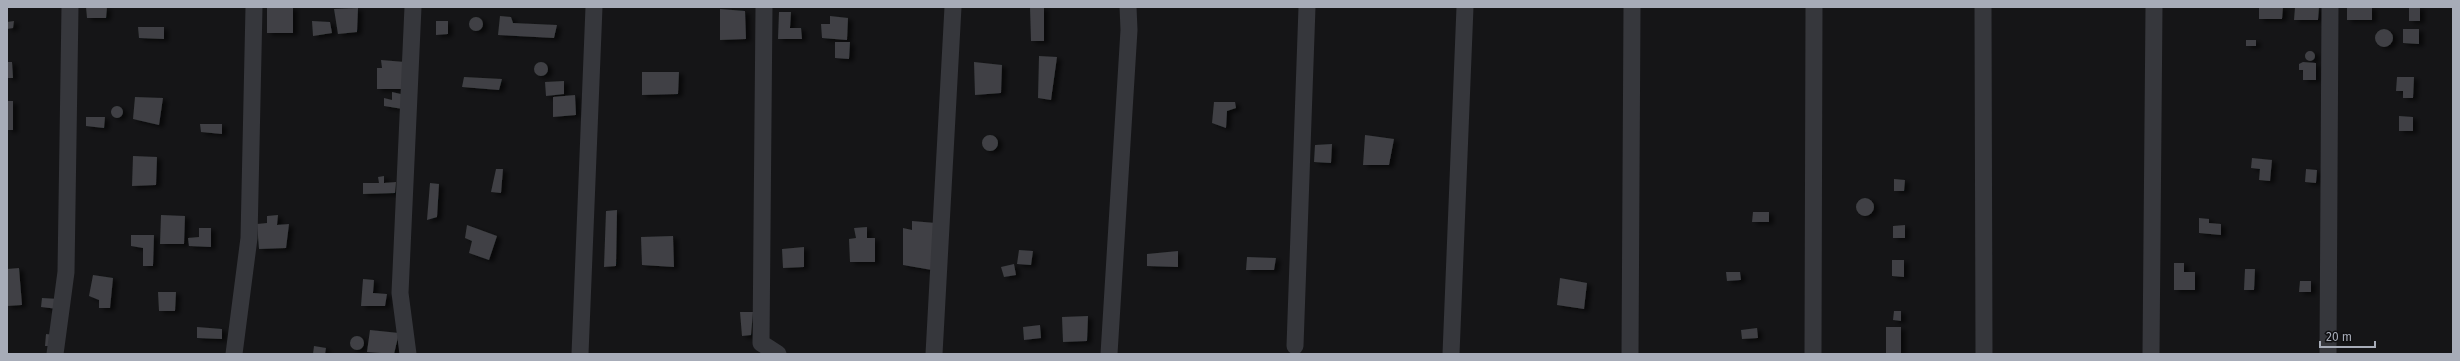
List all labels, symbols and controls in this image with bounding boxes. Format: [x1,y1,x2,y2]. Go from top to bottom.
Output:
scale bar [2320,323,2375,349]
text: 20 m [2326,330,2352,344]

